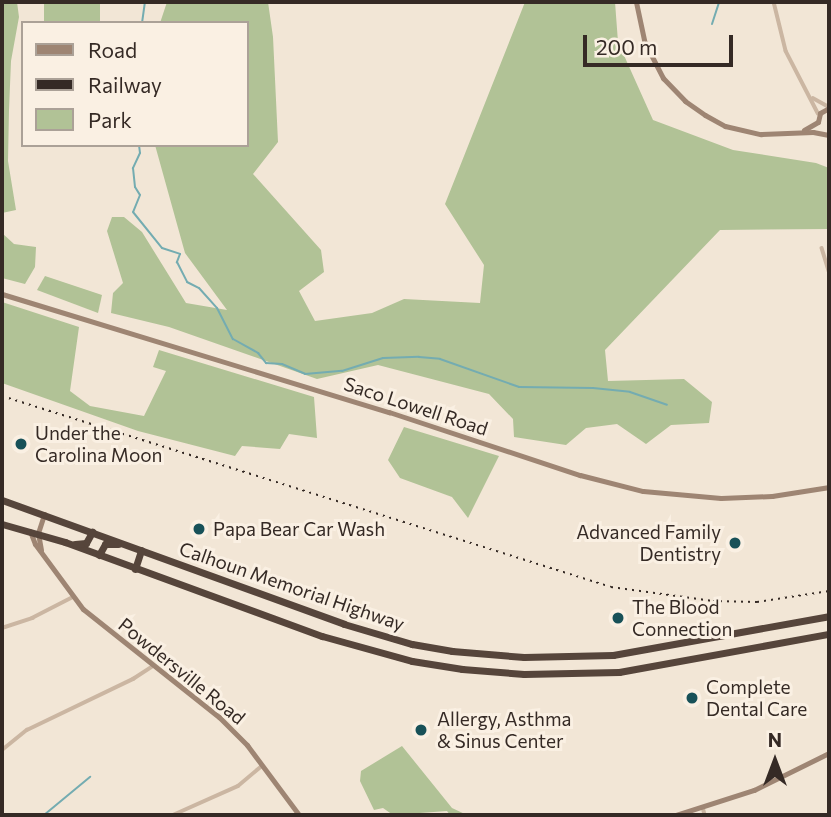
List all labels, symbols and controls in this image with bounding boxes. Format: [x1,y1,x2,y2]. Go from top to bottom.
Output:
legend [21,21,248,147]
scale bar [586,21,736,65]
text: 200 m [596,34,657,59]
text: Road [88,37,137,62]
text: Railway [88,72,162,97]
text: Park [88,107,132,132]
street label: Saco Lowell Road [341,372,491,440]
place label: Under the Carolina Moon [35,422,162,466]
marker: Under the Carolina Moon [13,436,29,452]
place label: Papa Bear Car Wash [213,518,385,540]
marker: Papa Bear Car Wash [191,521,207,537]
place label: Advanced Family Dentistry [576,521,721,565]
marker: Advanced Family Dentistry [727,535,743,551]
street label: Calhoun Memorial Highway [176,537,408,635]
place label: The Blood Connection [632,596,732,640]
marker: The Blood Connection [610,610,626,626]
street label: Powdersville Road [114,613,250,729]
place label: Complete Dental Care [706,676,807,720]
marker: Complete Dental Care [684,690,700,706]
place label: Allergy, Asthma & Sinus Center [437,708,571,752]
marker: Allergy, Asthma & Sinus Center [411,720,431,740]
north arrow [740,726,810,796]
text: N [768,728,782,751]

